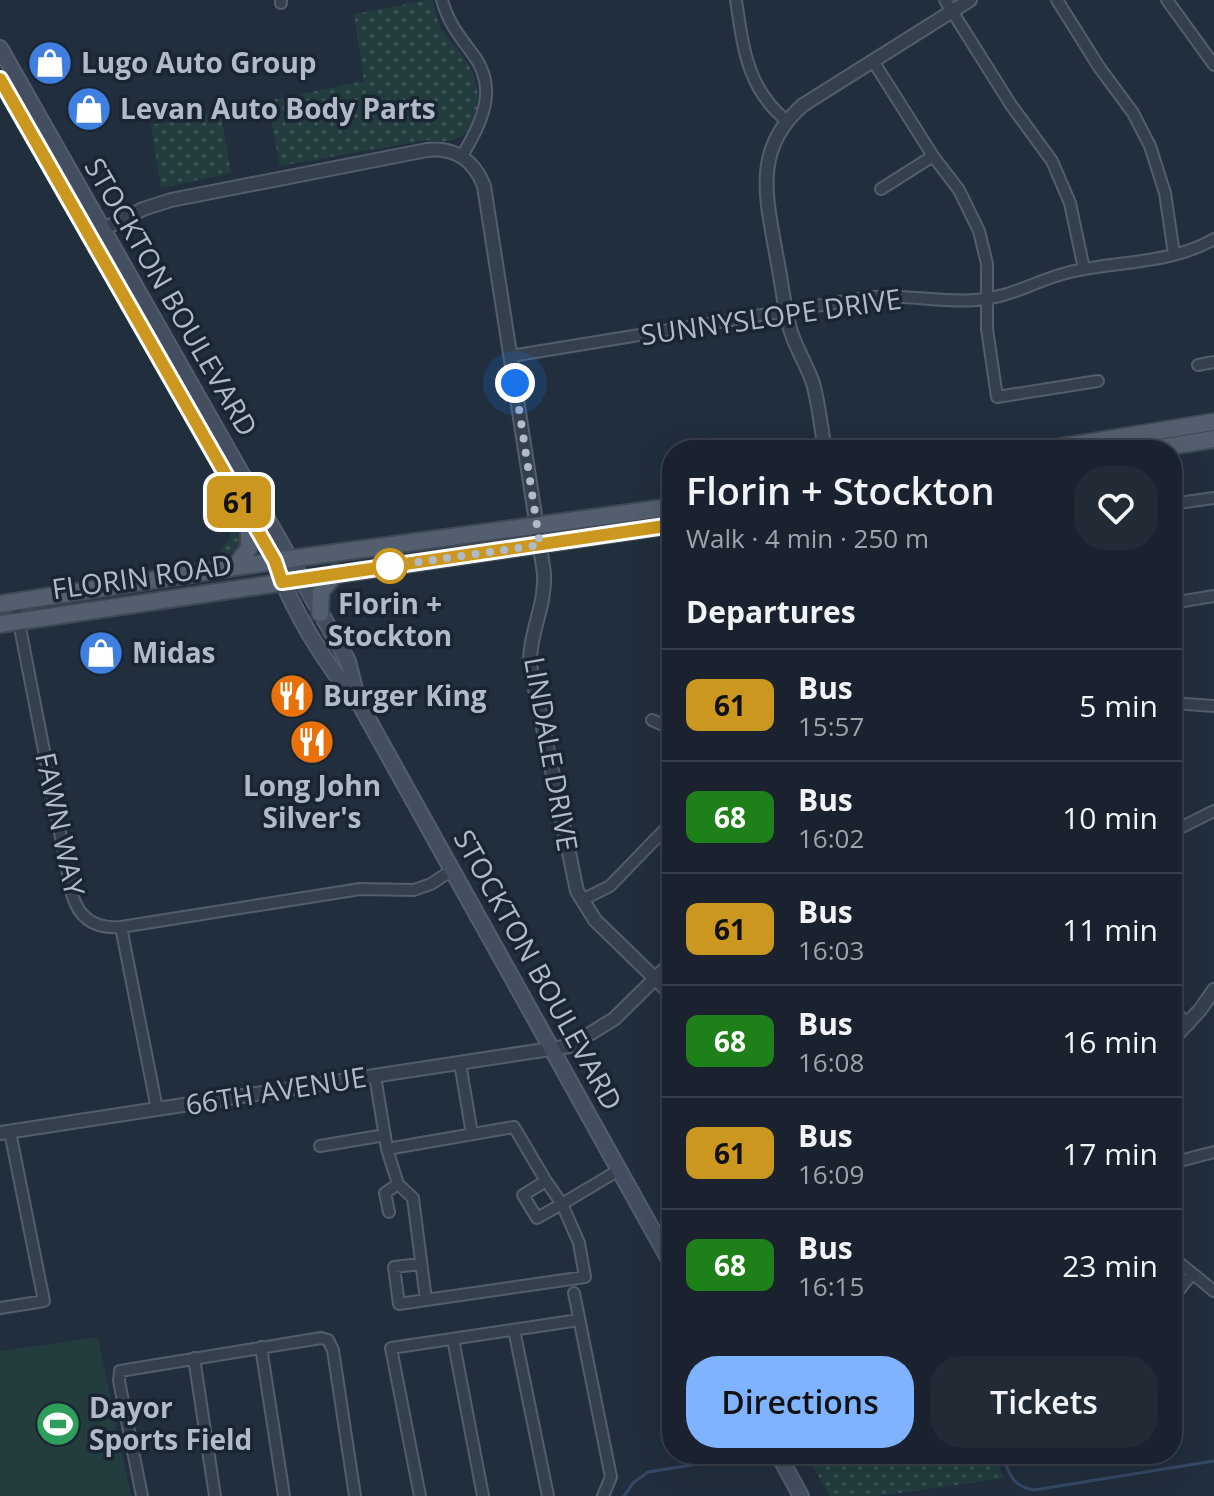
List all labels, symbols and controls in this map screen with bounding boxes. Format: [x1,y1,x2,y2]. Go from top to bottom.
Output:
shop icon: Lugo Auto Group [26,39,74,87]
place label: Lugo Auto Group [81,43,317,81]
shop icon: Levan Auto Body Parts [65,85,113,133]
place label: Levan Auto Body Parts [120,89,436,127]
street label: STOCKTON BOULEVARD [77,150,267,443]
street label: SUNNYSLOPE DRIVE [638,279,904,353]
your location [495,363,535,403]
text: Florin + Stockton [686,464,995,516]
button: heart [1074,466,1158,550]
line badge: 61 [203,476,275,528]
text: 61 [223,483,255,521]
text: Walk · 4 min · 250 m [686,520,929,556]
street label: FLORIN ROAD [49,545,234,607]
marker: Florin + Stockton [373,549,407,583]
place label: Florin + Stockton [328,584,452,654]
text: Departures [686,591,856,632]
shop icon: Midas [77,629,125,677]
place label: Midas [132,633,216,671]
street label: LINDALE DRIVE [516,654,588,854]
text: Bus [798,667,853,708]
restaurant icon: Burger King [268,672,316,720]
place label: Burger King [323,676,487,714]
text: 5 min [1079,685,1158,726]
text: 61 [714,686,746,724]
text: 15:57 [798,708,864,744]
restaurant icon: Long John Silver's [288,718,336,766]
street label: FAWN WAY [27,749,95,899]
place label: Long John Silver's [243,766,381,836]
text: Bus [798,779,853,820]
text: 10 min [1062,797,1158,838]
text: 68 [714,798,746,836]
text: 16:02 [798,820,864,856]
street label: STOCKTON BOULEVARD [446,822,632,1117]
text: Bus [798,891,853,932]
text: 11 min [1062,909,1158,950]
text: 61 [714,910,746,948]
text: 16:03 [798,932,864,968]
text: Bus [798,1003,853,1044]
text: 16 min [1062,1021,1158,1062]
text: 68 [714,1022,746,1060]
text: 16:08 [798,1044,864,1080]
street label: 66TH AVENUE [183,1057,369,1123]
text: Bus [798,1115,853,1156]
text: 17 min [1062,1133,1158,1174]
text: 61 [714,1134,746,1172]
text: 16:09 [798,1156,864,1192]
text: Bus [798,1227,853,1268]
text: 23 min [1062,1245,1158,1286]
text: 68 [714,1246,746,1284]
text: 16:15 [798,1268,864,1304]
button: Directions [686,1356,914,1448]
button: Tickets [930,1356,1158,1448]
place label: Dayor Sports Field [89,1388,252,1458]
sports icon: Dayor Sports Field [34,1400,82,1448]

